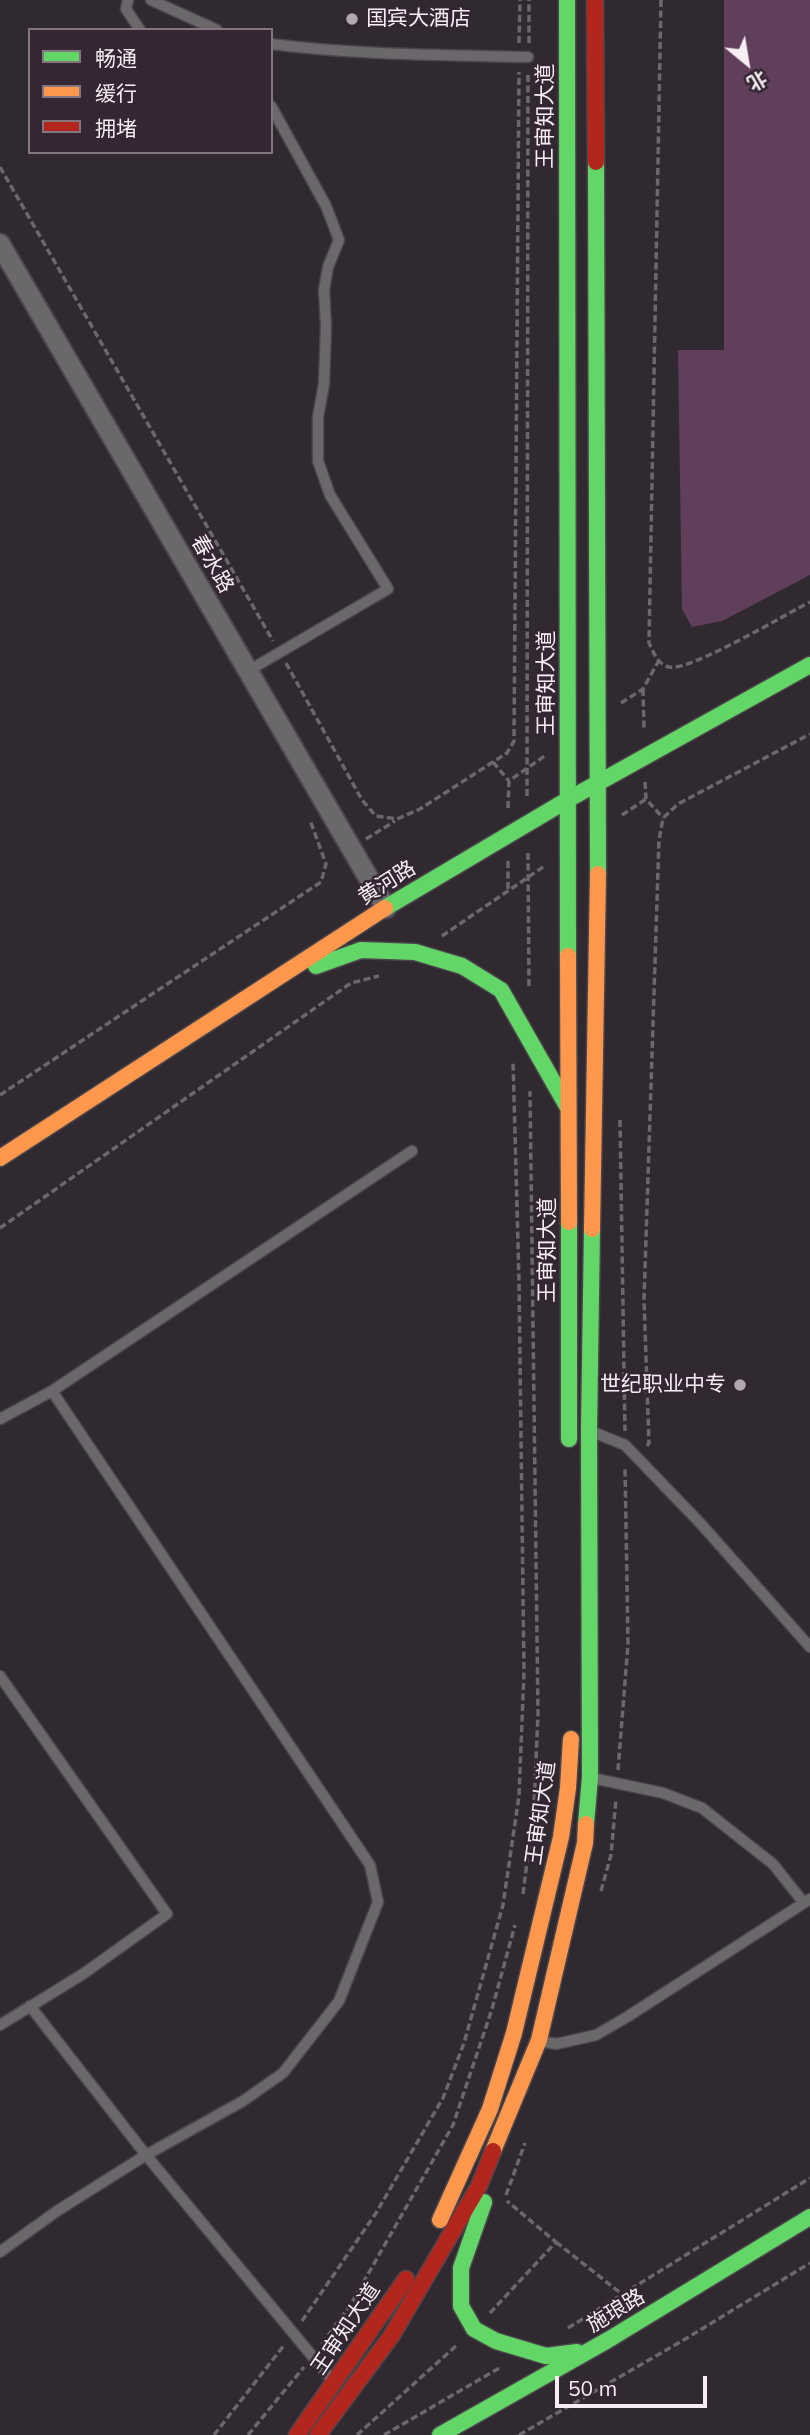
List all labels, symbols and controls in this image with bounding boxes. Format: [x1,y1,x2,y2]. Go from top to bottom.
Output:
place label: 国宾大酒店 [366,6,471,32]
marker: 国宾大酒店 [344,11,360,27]
legend [28,28,273,154]
north arrow [712,28,782,98]
text: 畅通 [95,45,137,71]
street label: 王审知大道 [533,64,559,168]
text: 北 [743,66,772,96]
text: 缓行 [95,80,137,106]
text: 拥堵 [95,115,137,141]
street label: 春水路 [185,530,239,598]
street label: 王审知大道 [534,631,560,735]
street label: 黄河路 [354,856,420,910]
street label: 王审知大道 [535,1198,561,1302]
place label: 世纪职业中专 [600,1372,726,1398]
marker: 世纪职业中专 [732,1377,748,1393]
street label: 王审知大道 [521,1759,561,1867]
street label: 王审知大道 [306,2278,386,2380]
street label: 施琅路 [583,2284,649,2338]
scale bar [558,2362,710,2406]
text: 50 m [568,2375,617,2401]

